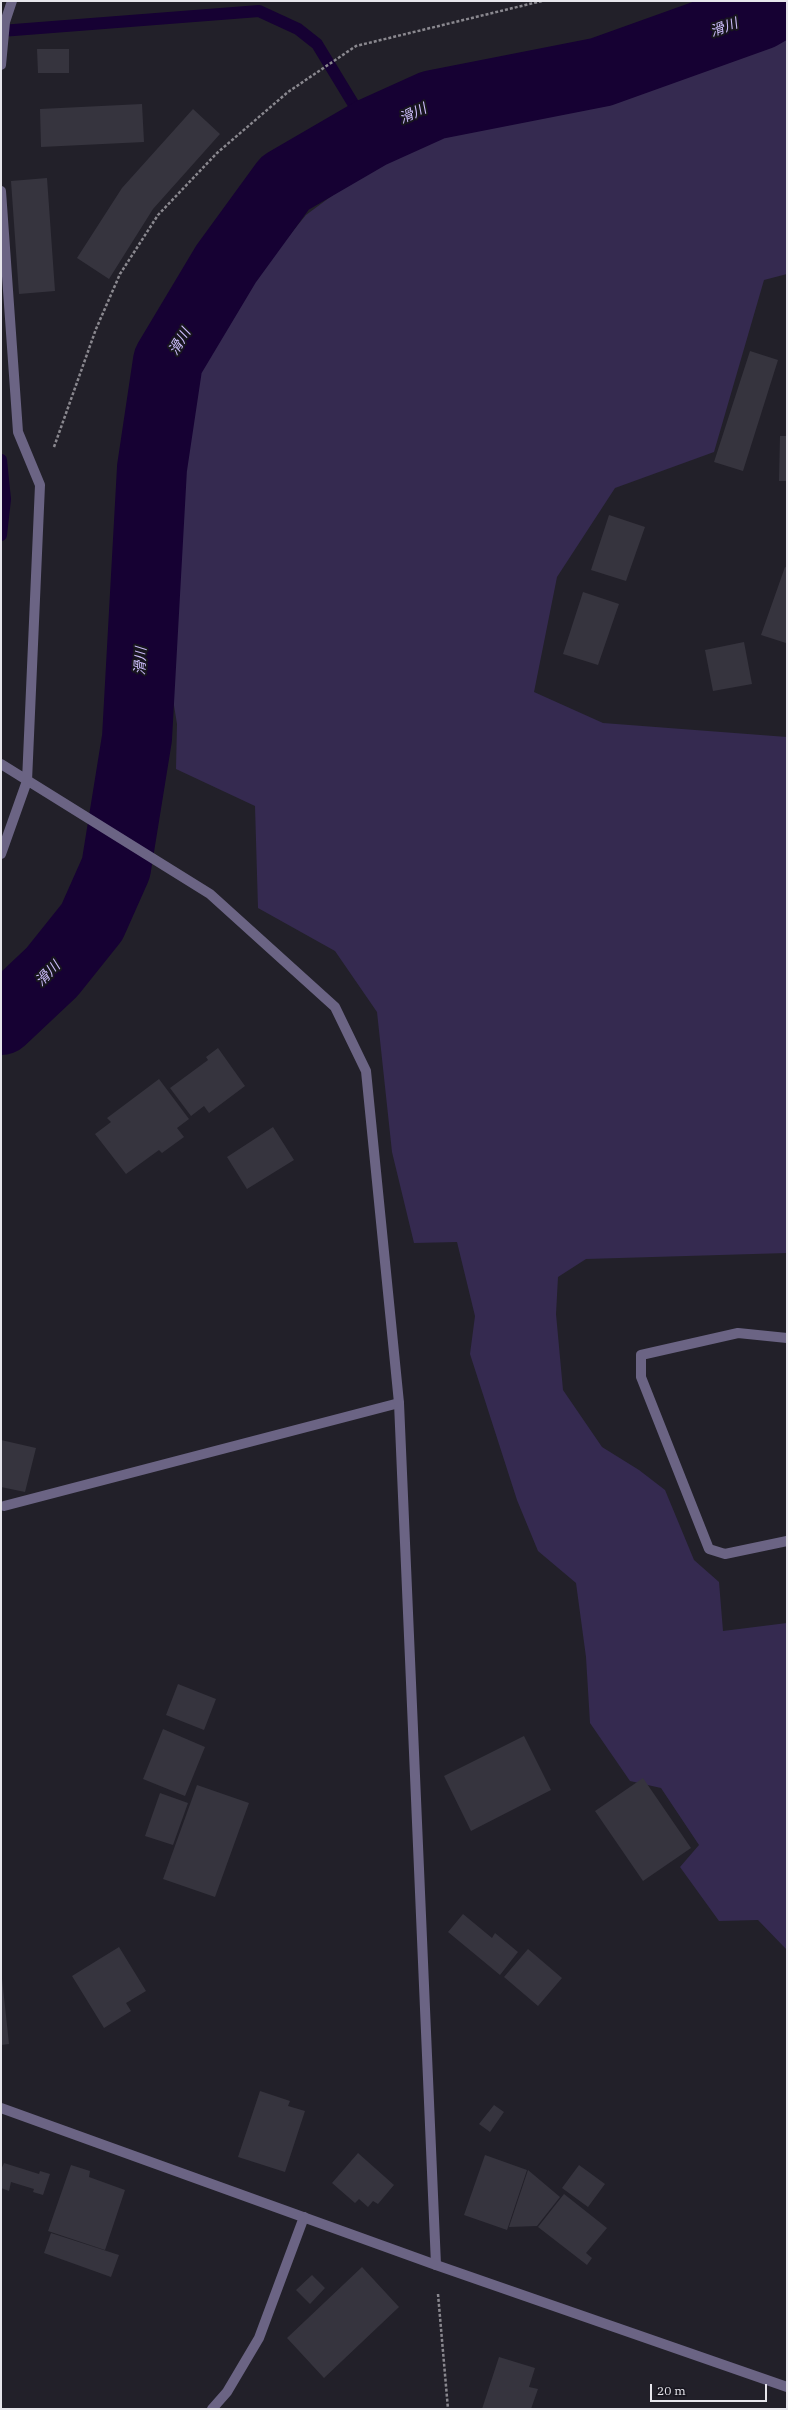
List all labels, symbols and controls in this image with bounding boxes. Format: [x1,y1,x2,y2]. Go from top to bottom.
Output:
water label: 滑川 [708,15,740,41]
water label: 滑川 [397,100,429,128]
water label: 滑川 [166,326,194,358]
water label: 滑川 [132,647,150,675]
water label: 滑川 [32,958,64,990]
scale bar [652,2376,769,2402]
text: 20 m [657,2383,686,2398]

